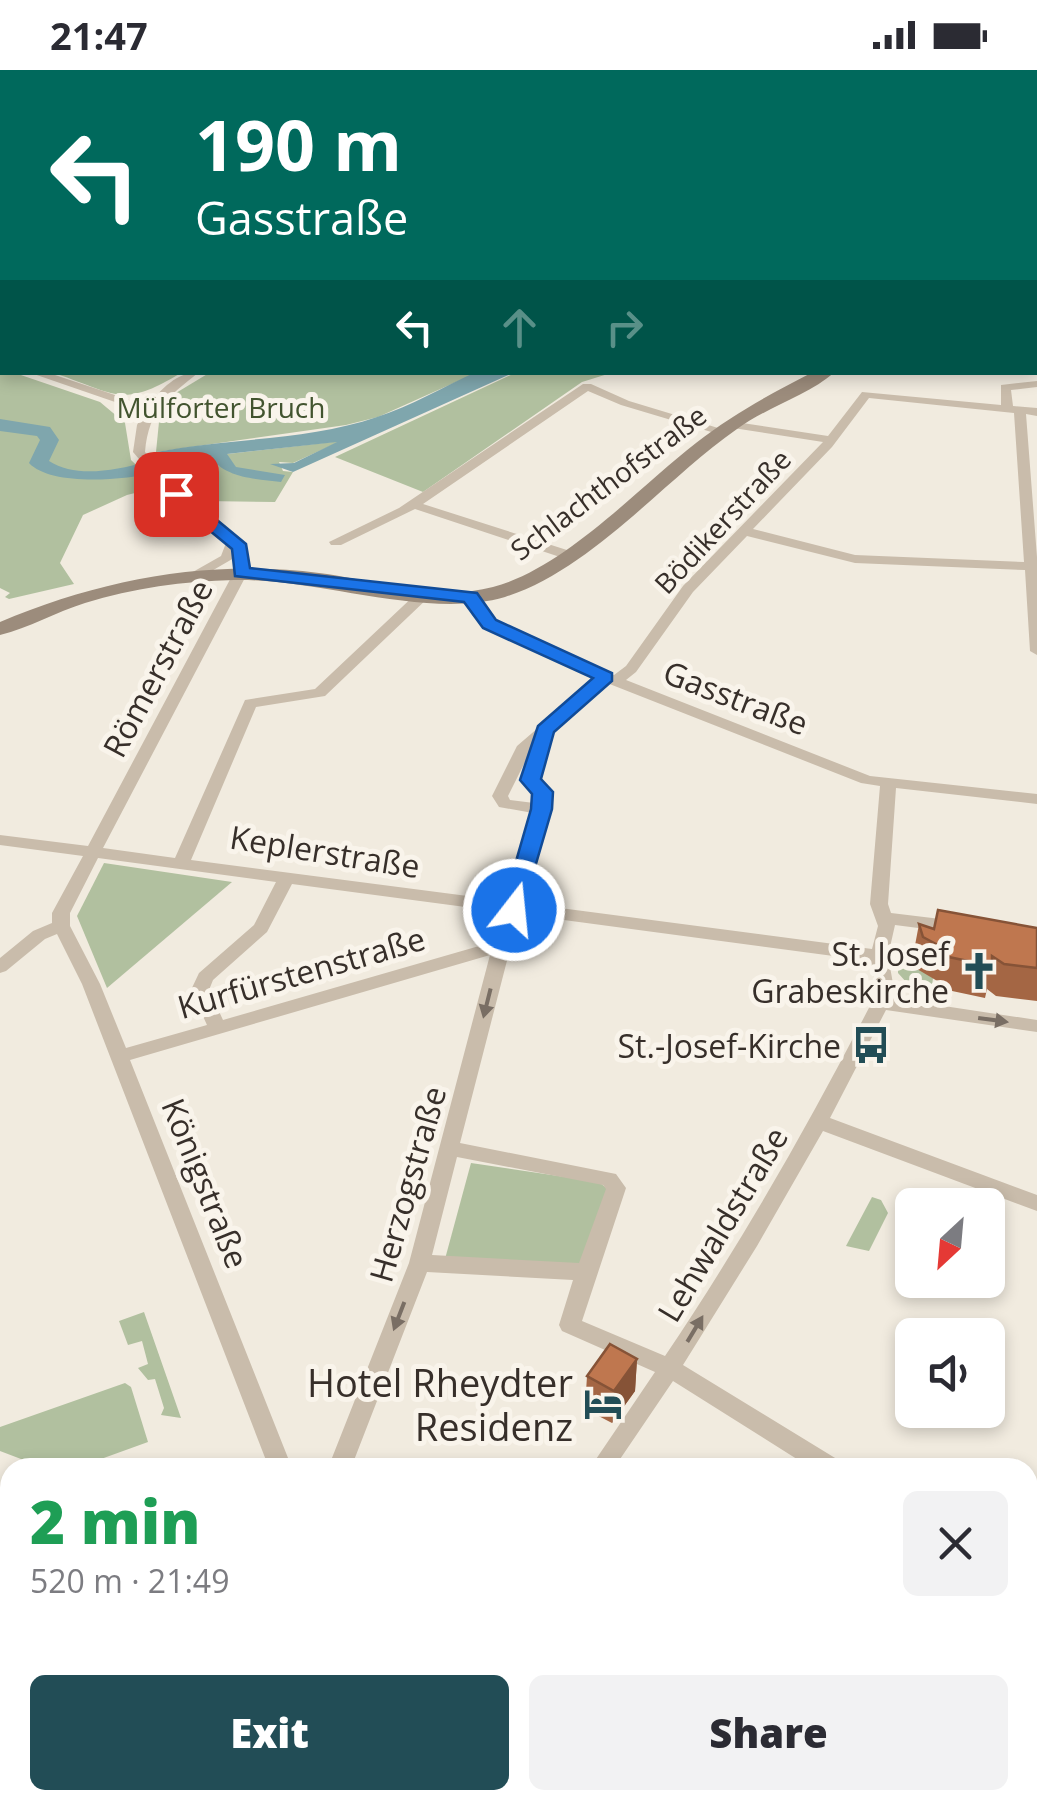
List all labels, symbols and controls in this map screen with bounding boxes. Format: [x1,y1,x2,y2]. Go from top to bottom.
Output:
text: 21:47 [50,9,148,61]
text: 190 m [195,96,402,192]
icon: left [30,110,160,240]
text: Gasstraße [195,187,408,248]
icon: left [387,300,442,355]
icon: ahead [492,300,547,355]
icon: right [597,300,652,355]
park label: Mülforter Bruch [117,388,325,426]
street label: Schlachthofstraße [502,396,714,568]
street label: Bödikerstraße [645,441,799,601]
pin [134,452,219,537]
icon: arrive [149,467,204,522]
street label: Römerstraße [92,572,222,764]
street label: Gasstraße [657,650,815,744]
street label: Keplerstraße [227,815,423,887]
position arrow [462,858,566,962]
street label: Kurfürstenstraße [172,916,430,1028]
place label: St. Josef Grabeskirche [751,932,951,1012]
church icon: St. Josef Grabeskirche [958,950,1000,992]
one-way arrow [479,988,494,1019]
one-way arrow [978,1012,1010,1028]
place label: St.-Josef-Kirche [618,1024,841,1067]
bus stop icon: St.-Josef-Kirche [850,1024,892,1066]
street label: Herzogstraße [359,1081,455,1287]
street label: Königstraße [152,1092,260,1274]
street label: Lehwaldstraße [647,1119,797,1329]
north arrow [895,1188,1005,1298]
map controls [895,1188,1005,1428]
one-way arrow [391,1301,406,1331]
one-way arrow [686,1315,703,1343]
button: sound [895,1318,1005,1428]
place label: Hotel Rheydter Residenz [307,1356,573,1452]
hotel icon: Hotel Rheydter Residenz [582,1383,624,1425]
text: 2 min [30,1480,200,1562]
button: close [903,1491,1008,1596]
text: 520 m · 21:49 [30,1559,229,1602]
button: Exit [30,1675,509,1790]
button: Share [529,1675,1008,1790]

